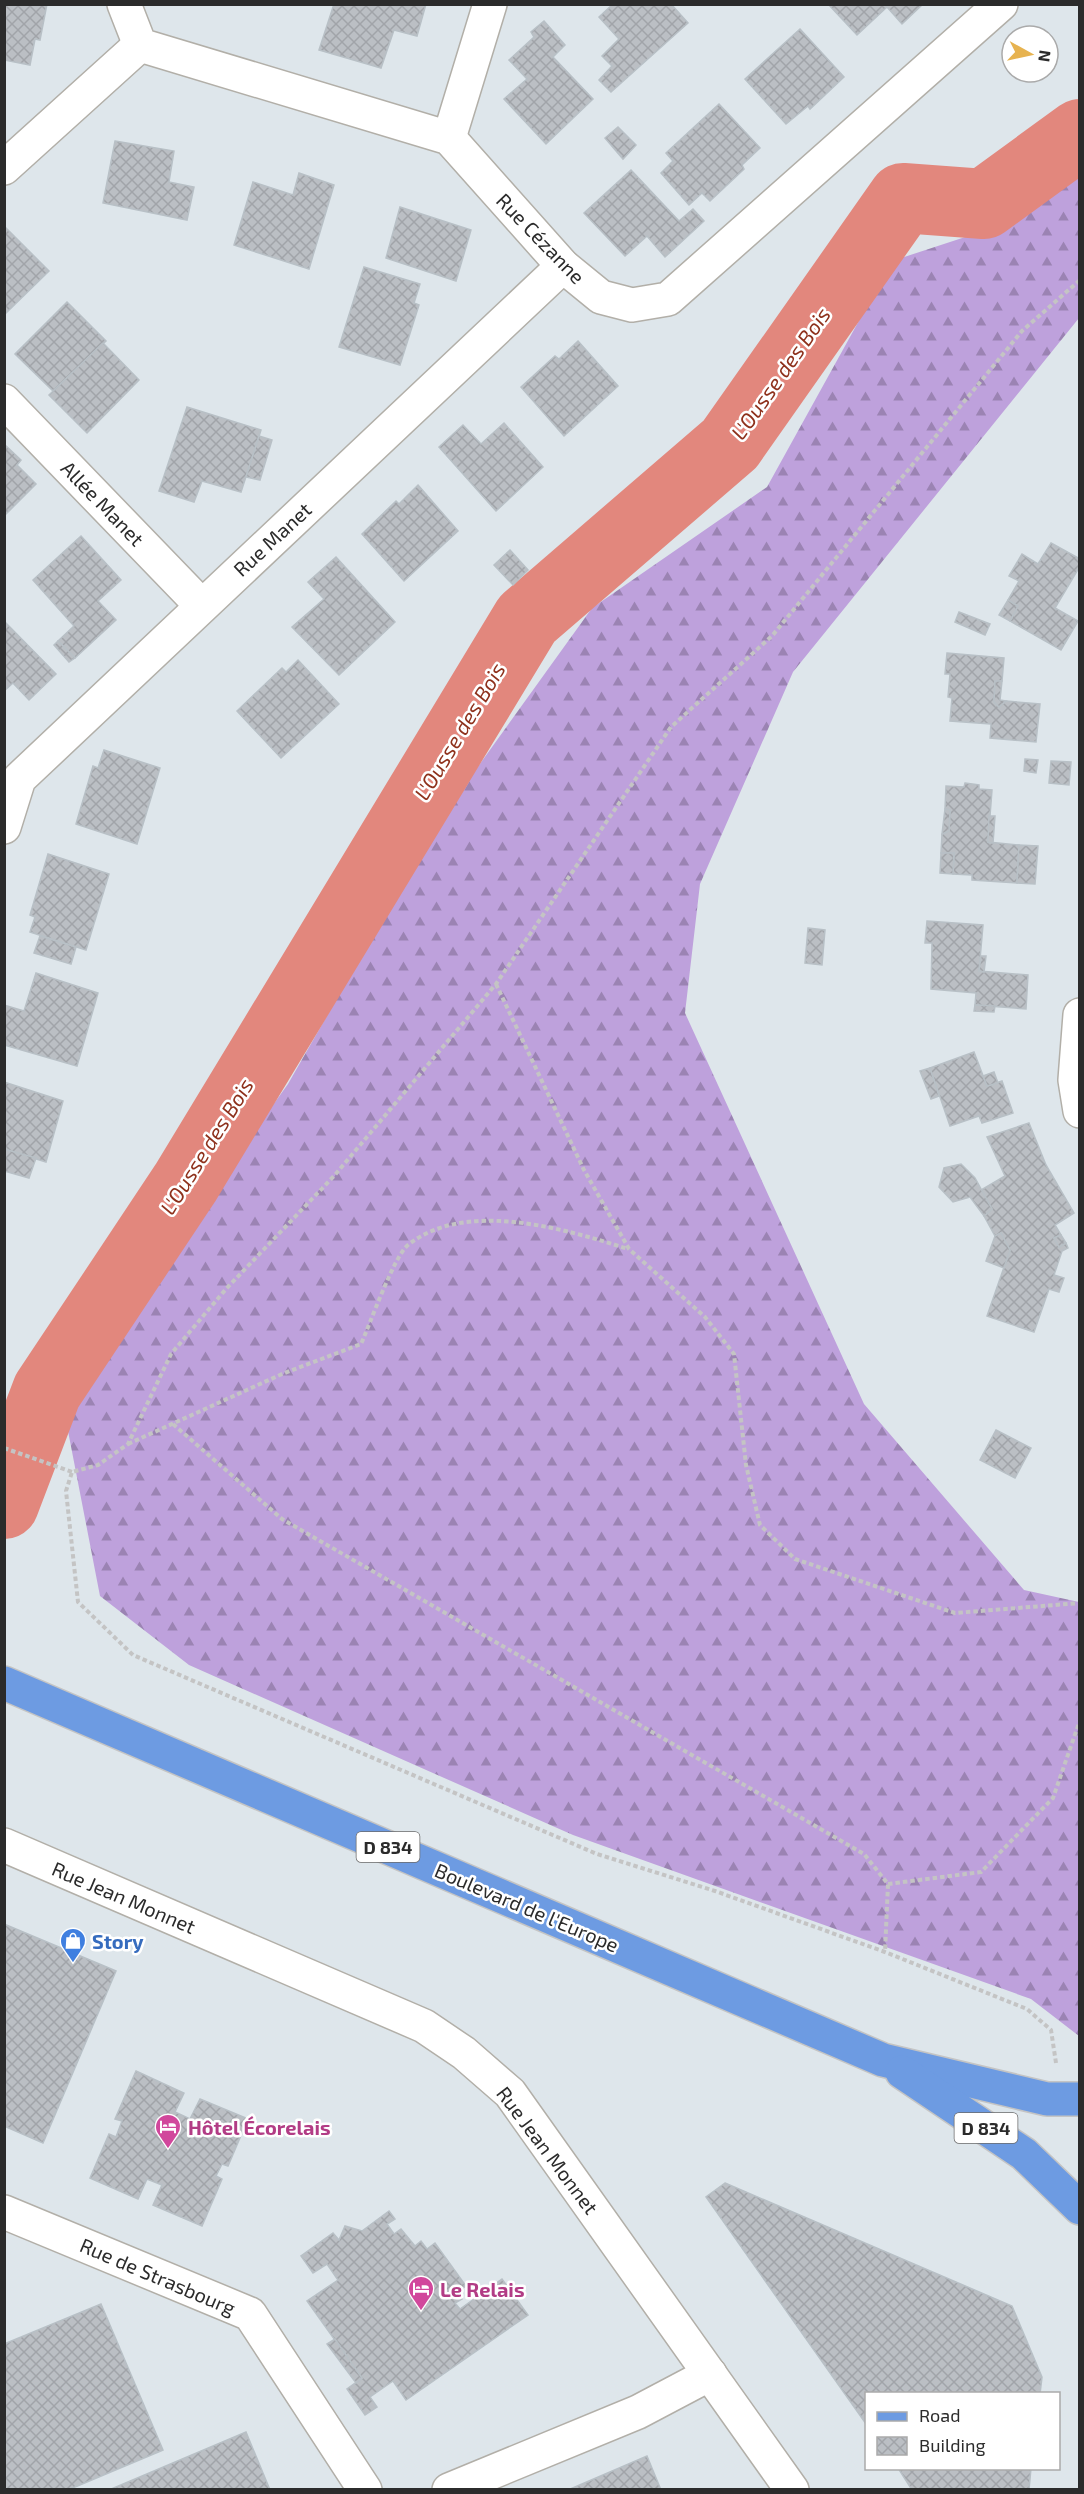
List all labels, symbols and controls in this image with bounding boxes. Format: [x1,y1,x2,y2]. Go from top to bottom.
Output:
north arrow [1000,24,1060,84]
text: N [1035,49,1056,63]
street label: Rue Cézanne [492,188,590,288]
water label: L'Ousse des Bois [725,302,835,444]
street label: Allée Manet [57,456,150,551]
street label: Rue Manet [228,497,316,581]
water label: L'Ousse des Bois [408,658,510,804]
water label: L'Ousse des Bois [154,1073,258,1219]
road number: D 834 [356,1832,420,1862]
street label: Rue Jean Monnet [49,1856,200,1938]
street label: Boulevard de l'Europe [431,1857,623,1957]
shop icon: Story [58,1926,88,1964]
place label: Story [92,1929,144,1954]
street label: Rue Jean Monnet [492,2081,604,2219]
hotel icon: Hôtel Écorelais [153,2112,183,2150]
road number: D 834 [954,2113,1018,2143]
place label: Hôtel Écorelais [188,2115,331,2139]
street label: Rue de Strasbourg [77,2232,239,2320]
hotel icon: Le Relais [406,2274,436,2312]
place label: Le Relais [440,2277,525,2301]
legend [865,2392,1060,2470]
text: Road [919,2404,960,2426]
text: Building [919,2434,986,2456]

